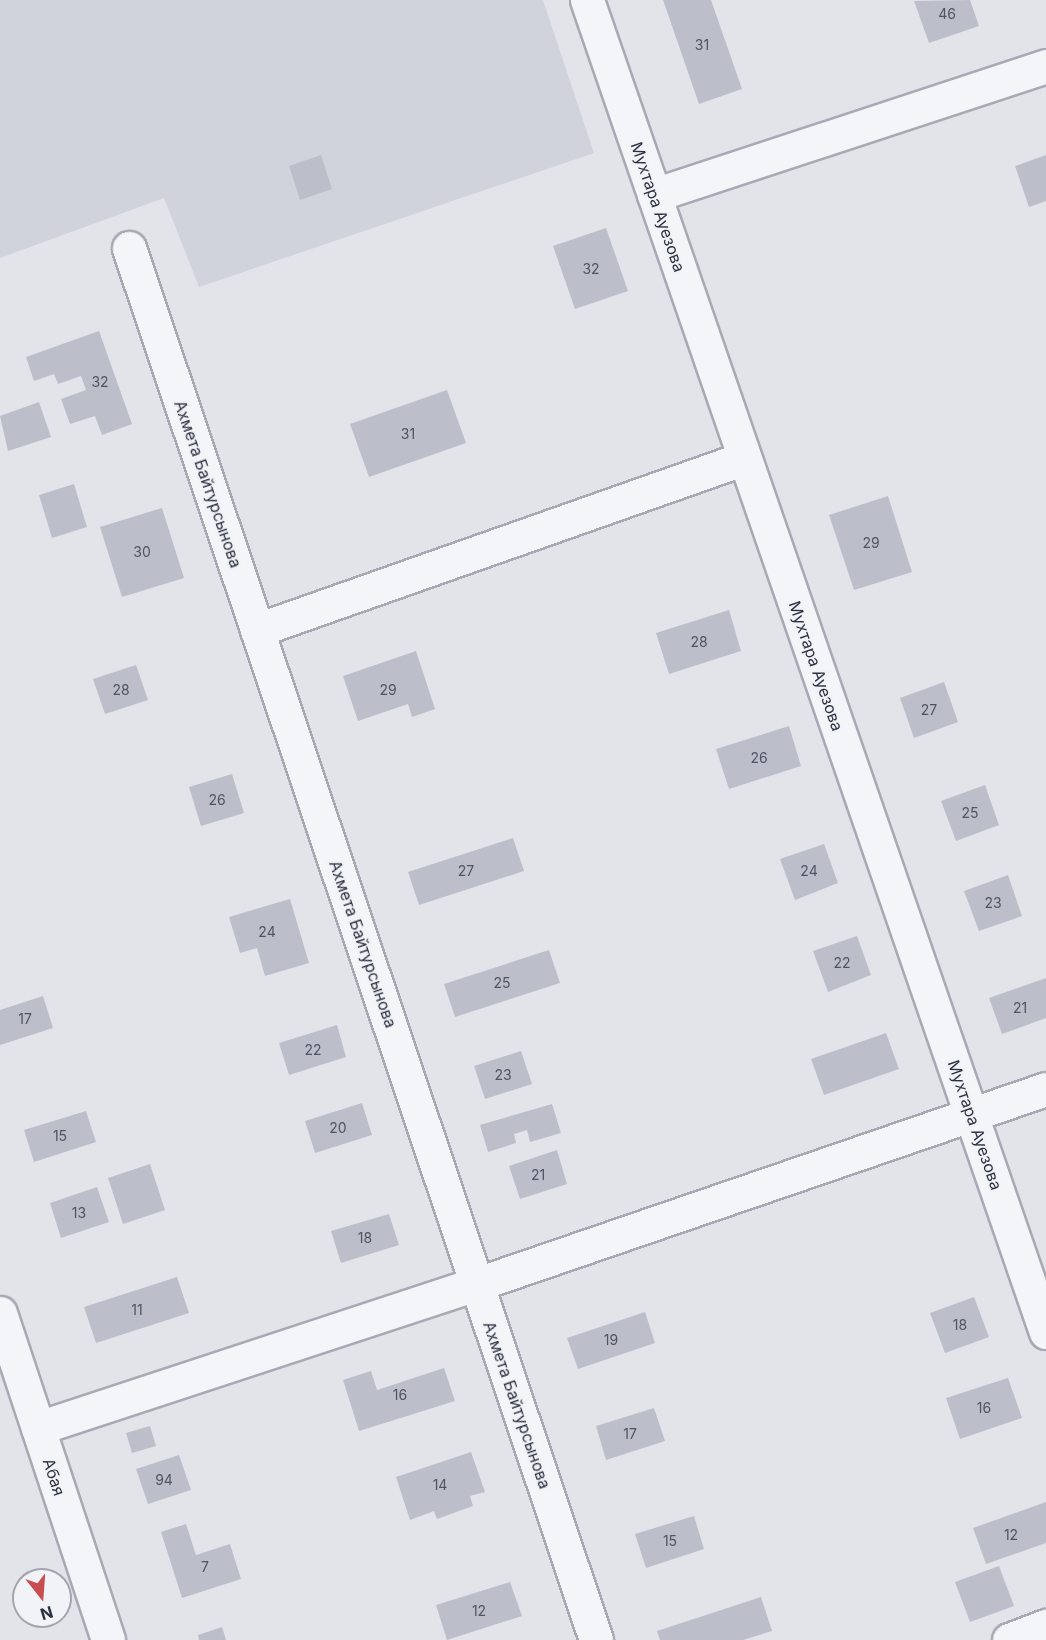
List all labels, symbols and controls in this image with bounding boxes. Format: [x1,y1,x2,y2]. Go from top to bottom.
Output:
house number: 46 [938,6,956,22]
house number: 31 [695,37,709,53]
street label: Мухтара Ауезова [627,140,689,274]
house number: 32 [582,261,600,277]
house number: 32 [91,374,109,390]
street label: Ахмета Байтурсынова [170,398,246,570]
house number: 31 [401,426,415,442]
house number: 29 [862,535,880,551]
house number: 30 [133,544,151,560]
street label: Мухтара Ауезова [785,599,847,733]
house number: 28 [690,634,708,650]
house number: 28 [112,682,130,698]
house number: 29 [379,682,397,698]
house number: 27 [921,702,937,718]
house number: 26 [750,750,768,766]
house number: 26 [208,792,226,808]
house number: 25 [961,805,979,821]
street label: Ахмета Байтурсынова [325,858,401,1030]
house number: 27 [458,863,474,879]
house number: 24 [800,863,818,879]
house number: 23 [984,895,1002,911]
house number: 24 [258,924,276,940]
house number: 22 [833,955,851,971]
house number: 25 [493,975,511,991]
house number: 21 [1013,1000,1027,1016]
house number: 17 [18,1011,32,1027]
house number: 22 [304,1042,322,1058]
street label: Мухтара Ауезова [944,1058,1006,1192]
house number: 23 [494,1067,512,1083]
house number: 20 [329,1120,347,1136]
house number: 15 [53,1128,67,1144]
house number: 21 [531,1167,545,1183]
house number: 13 [72,1205,86,1221]
house number: 18 [358,1230,372,1246]
house number: 11 [131,1302,143,1318]
house number: 18 [953,1317,967,1333]
street label: Ахмета Байтурсынова [479,1319,555,1491]
house number: 19 [604,1332,618,1348]
house number: 16 [393,1387,407,1403]
house number: 16 [977,1400,991,1416]
house number: 17 [623,1426,637,1442]
street label: Абая [39,1456,69,1498]
house number: 94 [155,1472,173,1488]
house number: 14 [433,1477,447,1493]
house number: 12 [1004,1527,1018,1543]
house number: 15 [663,1533,677,1549]
house number: 7 [201,1559,209,1575]
north arrow [12,1568,72,1628]
text: N [38,1602,55,1625]
house number: 12 [472,1603,486,1619]

